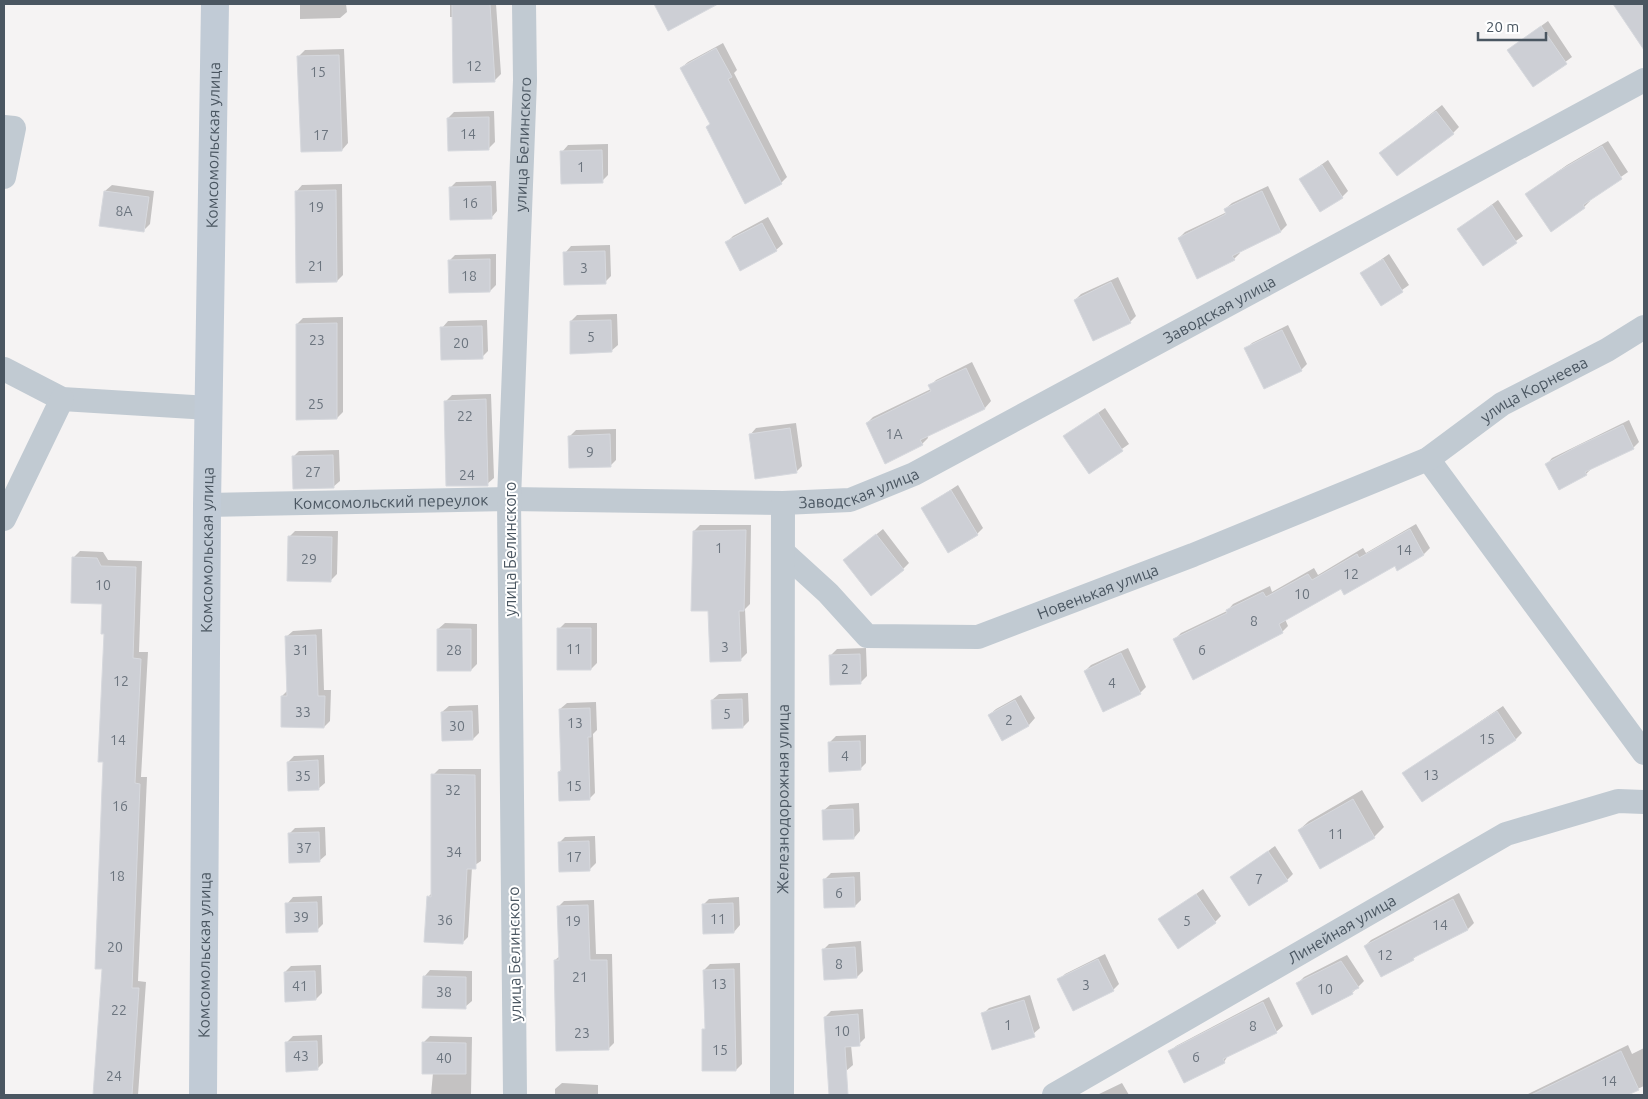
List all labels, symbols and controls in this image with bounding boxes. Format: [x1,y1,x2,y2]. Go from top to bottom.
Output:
scale bar [1478,10,1546,42]
text: 20 m [1486,18,1519,35]
house number: 12 [466,58,482,74]
street label: Комсомольская улица [202,62,223,228]
house number: 15 [310,64,326,80]
street label: улица Белинского [511,76,534,212]
house number: 14 [460,126,476,142]
house number: 17 [313,127,329,143]
house number: 1 [577,159,585,175]
house number: 16 [462,195,478,211]
house number: 19 [308,199,324,215]
house number: 8А [116,203,133,219]
house number: 21 [308,258,324,274]
house number: 3 [580,260,588,276]
house number: 18 [461,268,477,284]
street label: Заводская улица [1160,272,1278,347]
house number: 5 [587,329,595,345]
house number: 23 [309,332,325,348]
house number: 20 [453,335,469,351]
street label: улица Корнеева [1477,353,1590,426]
house number: 25 [308,396,324,412]
house number: 22 [457,408,473,424]
house number: 1А [886,426,903,442]
house number: 9 [586,444,594,460]
house number: 27 [305,464,321,480]
street label: Заводская улица [798,464,922,511]
street label: Комсомольская улица [197,467,217,633]
house number: 24 [459,467,475,483]
street label: улица Белинского [501,482,519,616]
street label: Комсомольский переулок [293,490,489,512]
house number: 1 [715,540,723,556]
house number: 14 [1396,542,1412,558]
house number: 29 [301,551,317,567]
street label: Новенькая улица [1034,560,1161,623]
house number: 12 [1343,566,1359,582]
house number: 10 [95,577,111,593]
house number: 10 [1294,586,1310,602]
house number: 8 [1250,613,1258,629]
house number: 3 [721,639,729,655]
house number: 11 [566,641,582,657]
house number: 31 [293,642,309,658]
house number: 28 [446,642,462,658]
house number: 6 [1198,642,1206,658]
house number: 2 [841,661,849,677]
house number: 12 [113,673,129,689]
house number: 4 [1108,675,1116,691]
house number: 33 [295,704,311,720]
street label: Железнодорожная улица [773,704,792,894]
house number: 5 [723,706,731,722]
house number: 2 [1005,712,1013,728]
house number: 13 [567,715,583,731]
house number: 30 [449,718,465,734]
house number: 15 [1479,731,1495,747]
house number: 14 [110,732,126,748]
house number: 4 [841,748,849,764]
house number: 13 [1423,767,1439,783]
house number: 35 [295,768,311,784]
house number: 15 [566,778,582,794]
house number: 32 [445,782,461,798]
house number: 16 [112,798,128,814]
house number: 11 [1328,826,1344,842]
house number: 37 [296,840,312,856]
house number: 34 [446,844,462,860]
house number: 17 [566,849,582,865]
house number: 18 [109,868,125,884]
house number: 7 [1255,871,1263,887]
street label: Комсомольская улица [194,872,214,1038]
house number: 6 [835,885,843,901]
street label: улица Белинского [504,886,524,1022]
street label: Линейная улица [1284,891,1399,967]
house number: 39 [293,909,309,925]
house number: 11 [710,911,726,927]
house number: 36 [437,912,453,928]
house number: 19 [565,913,581,929]
house number: 5 [1183,913,1191,929]
house number: 14 [1432,917,1448,933]
house number: 20 [107,939,123,955]
house number: 12 [1377,947,1393,963]
house number: 8 [835,956,843,972]
house number: 21 [572,969,588,985]
house number: 13 [711,976,727,992]
house number: 3 [1082,977,1090,993]
house number: 41 [292,978,308,994]
house number: 10 [1317,981,1333,997]
house number: 38 [436,984,452,1000]
house number: 22 [111,1002,127,1018]
house number: 1 [1004,1017,1012,1033]
house number: 8 [1249,1018,1257,1034]
house number: 10 [834,1023,850,1039]
house number: 23 [574,1025,590,1041]
house number: 15 [712,1042,728,1058]
house number: 43 [293,1048,309,1064]
house number: 6 [1192,1049,1200,1065]
house number: 40 [436,1050,452,1066]
house number: 24 [106,1068,122,1084]
house number: 14 [1601,1073,1617,1089]

